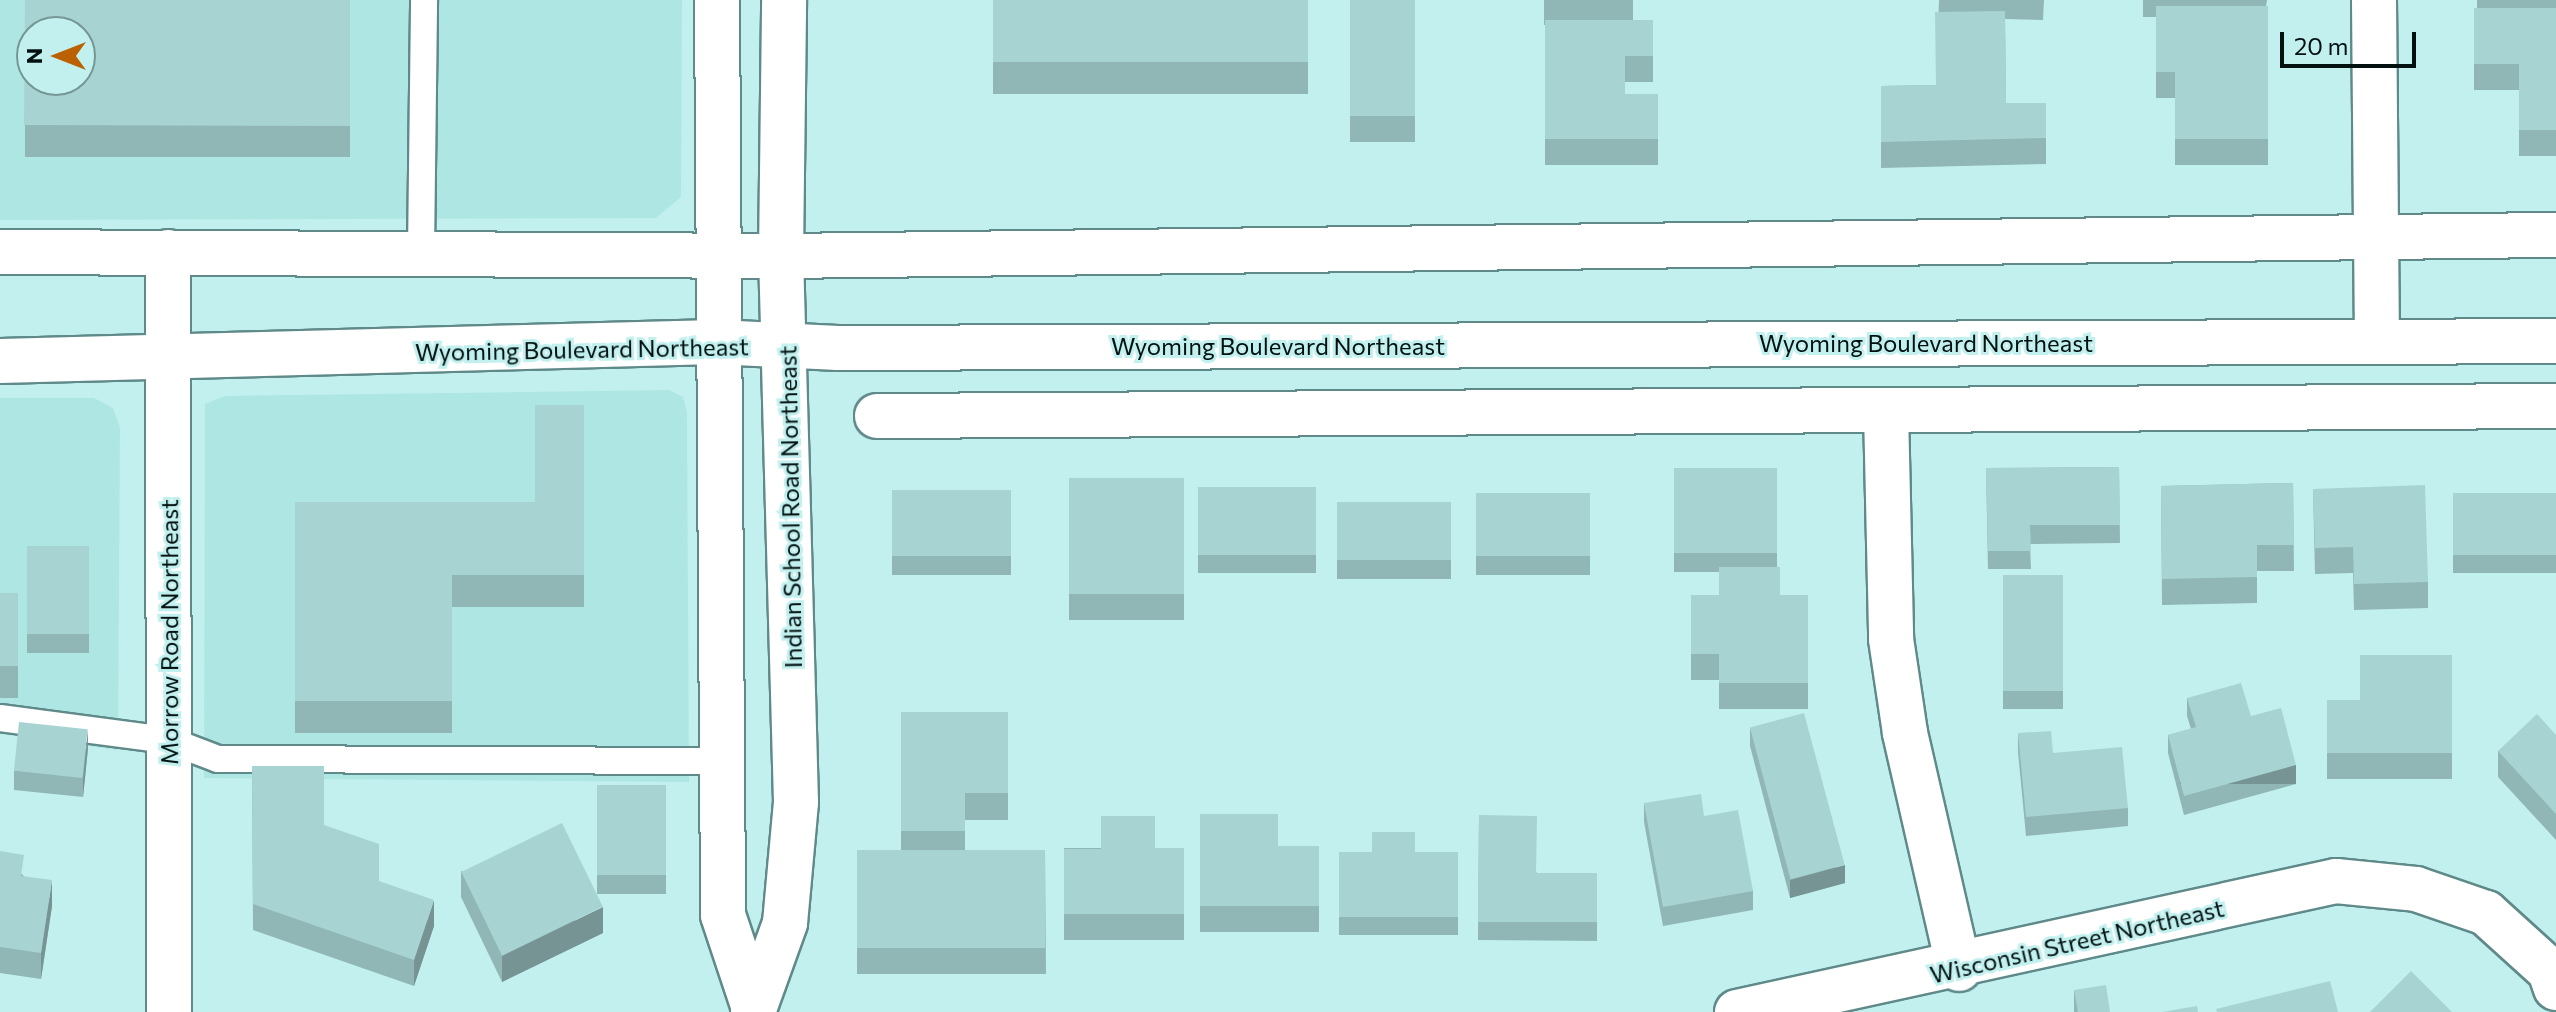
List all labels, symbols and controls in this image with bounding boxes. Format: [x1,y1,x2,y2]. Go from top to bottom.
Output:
north arrow [16,16,96,96]
scale bar [2284,16,2420,66]
text: 20 m [2294,31,2348,60]
text: N [20,48,47,64]
street label: Wyoming Boulevard Northeast [1759,329,2093,357]
street label: Wyoming Boulevard Northeast [415,332,749,366]
street label: Wyoming Boulevard Northeast [1111,332,1445,360]
street label: Indian School Road Northeast [773,345,807,669]
street label: Morrow Road Northeast [155,499,183,765]
street label: Wisconsin Street Northeast [1927,893,2227,989]

